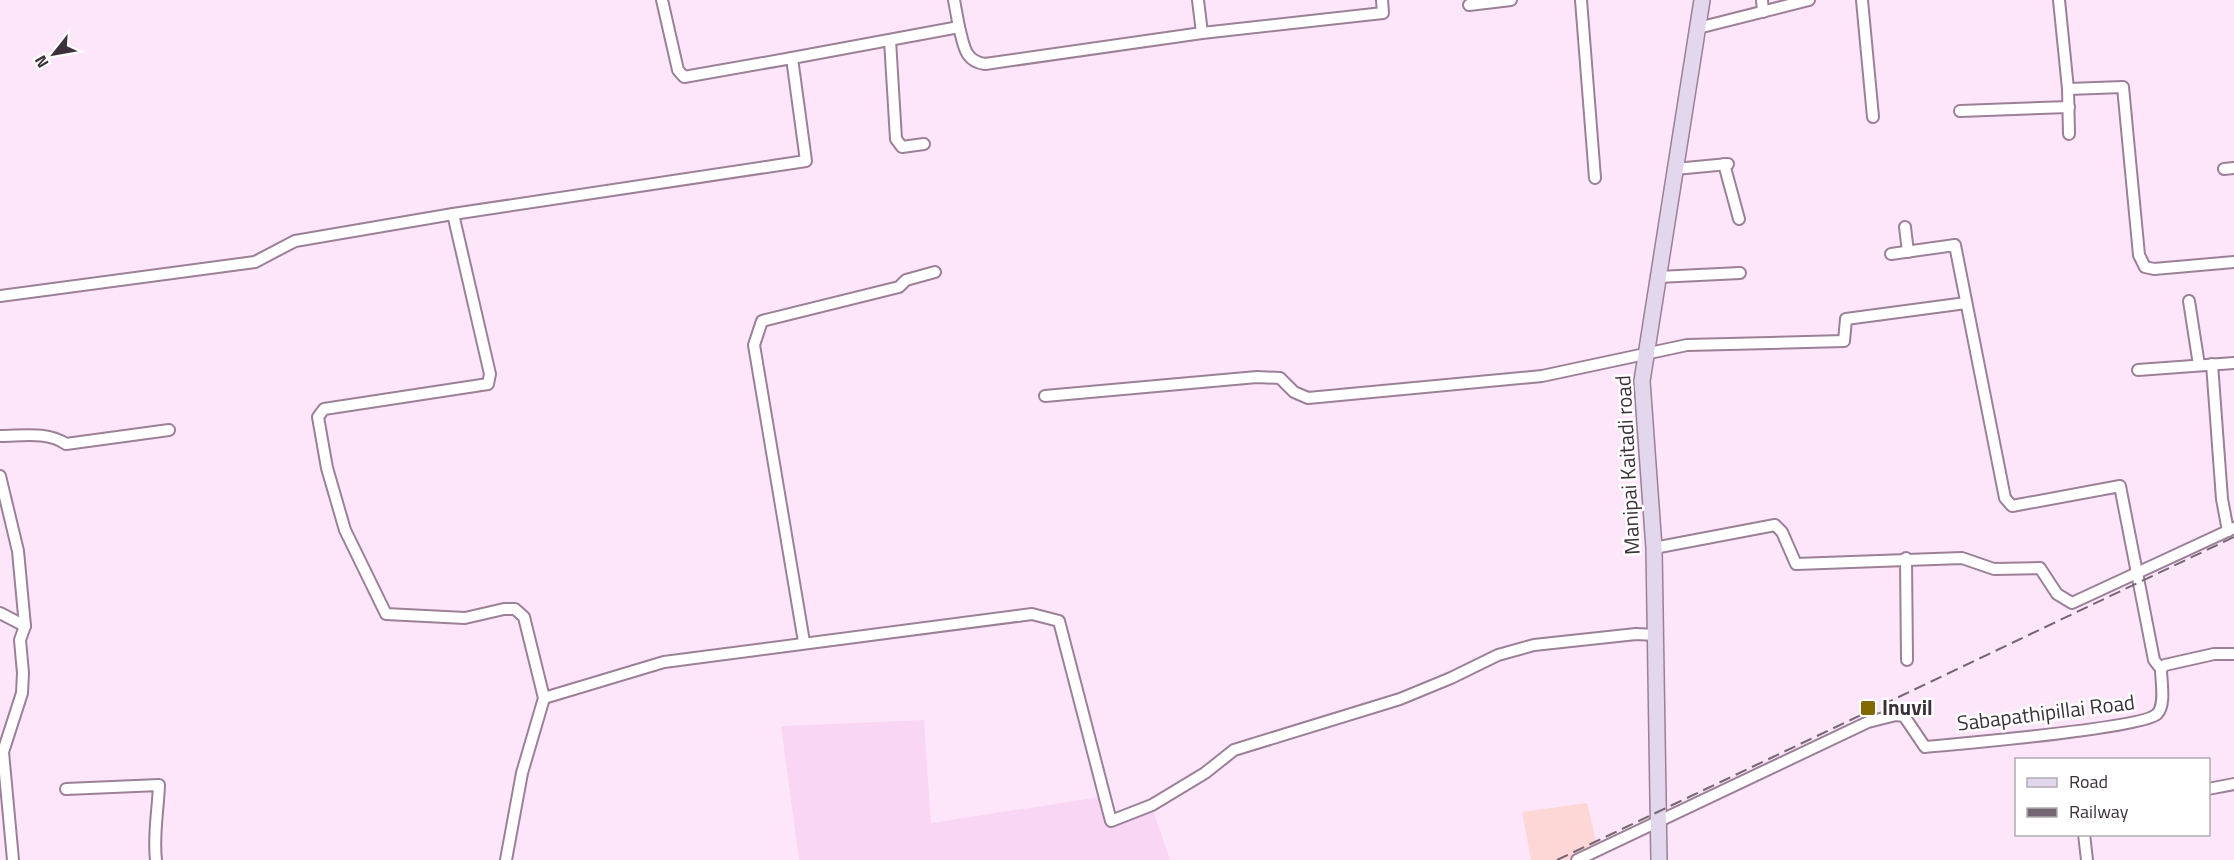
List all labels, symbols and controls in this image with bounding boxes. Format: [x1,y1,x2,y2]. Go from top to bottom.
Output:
north arrow [24,24,84,84]
text: N [28,51,54,73]
street label: Manipai Kaitadi road [1606,374,1648,556]
street label: Sabapathipillai Road [1955,685,2137,739]
place label: Inuvil [1882,691,1933,723]
marker: Inuvil [1859,699,1877,717]
legend [2015,758,2210,836]
text: Road [2069,768,2108,795]
text: Railway [2069,798,2129,825]

